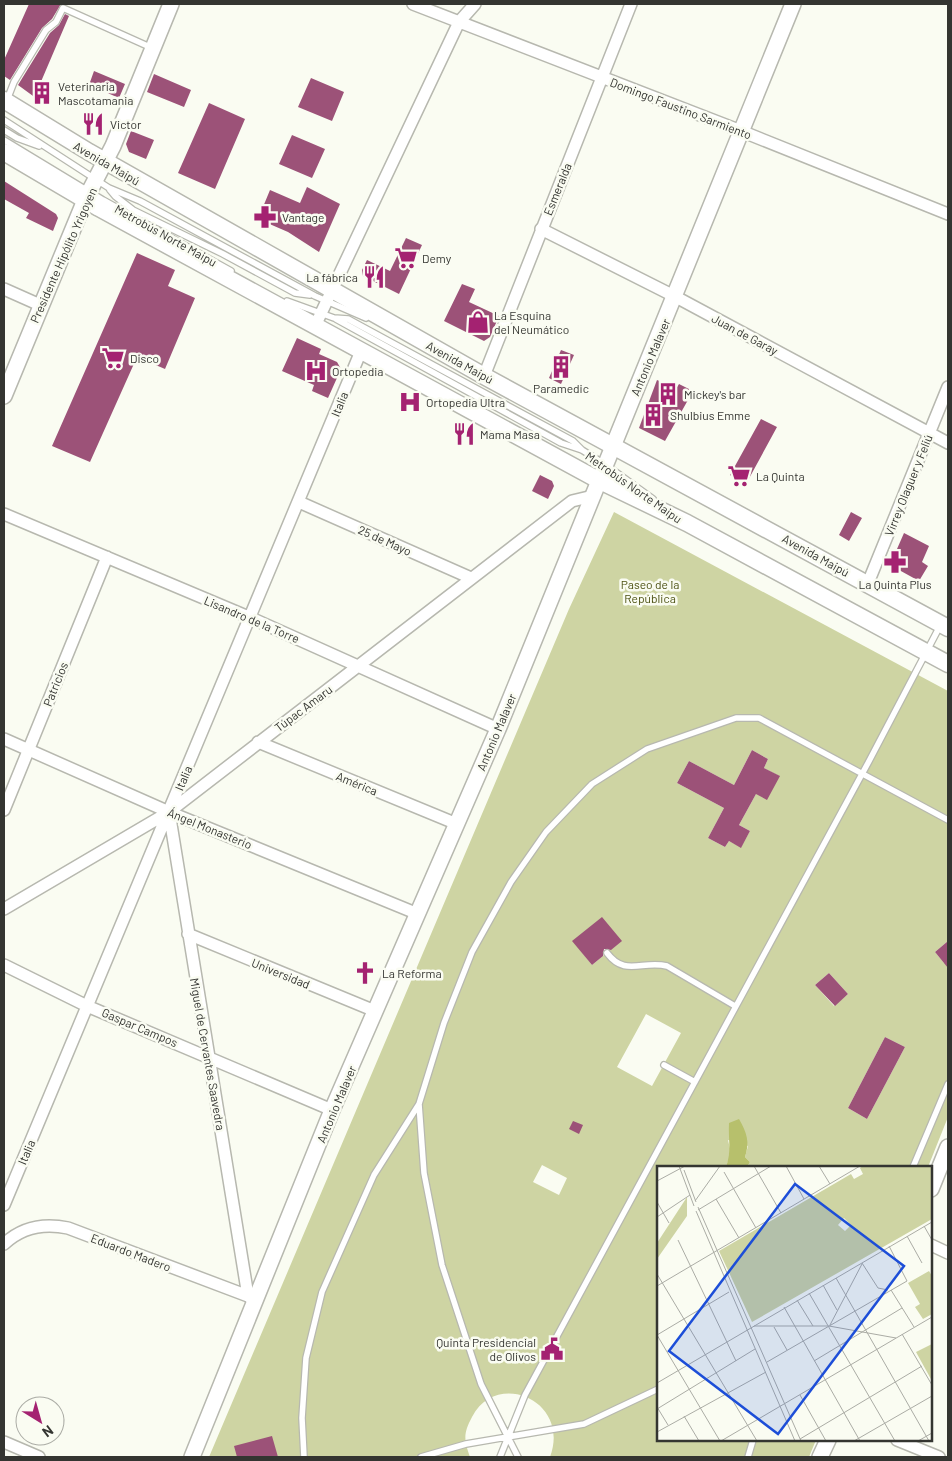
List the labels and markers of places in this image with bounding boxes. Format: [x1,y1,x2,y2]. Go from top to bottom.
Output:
place label: Veterinaria Mascotamania [58,79,133,107]
building icon: Veterinaria Mascotamania [29,80,55,106]
restaurant icon: Victor [80,111,106,137]
place label: Victor [110,117,142,131]
pharmacy icon: Vantage [252,204,278,230]
place label: Vantage [282,210,324,224]
supermarket icon: Demy [393,245,419,271]
place label: Demy [422,251,452,265]
restaurant icon: La fábrica [361,264,387,290]
place label: La fábrica [306,270,358,284]
place label: La Esquina del Neumático [494,308,569,336]
shop icon: La Esquina del Neumático [465,309,491,335]
supermarket icon: Disco [100,345,126,371]
place label: Disco [130,351,159,365]
building icon: Paramedic [548,354,574,380]
hospital icon: Ortopedia [303,358,329,384]
place label: Ortopedia [332,364,383,378]
place label: Paramedic [533,381,589,395]
building icon: Mickey's bar [655,381,681,407]
place label: Mickey's bar [684,387,747,401]
hospital icon: Ortopedia Ultra [397,389,423,415]
place label: Ortopedia Ultra [426,395,505,409]
building icon: Shulbius Emme [640,402,666,428]
place label: Shulbius Emme [670,408,750,422]
restaurant icon: Mama Masa [451,421,477,447]
place label: Mama Masa [480,427,540,441]
supermarket icon: La Quinta [726,463,752,489]
place label: La Quinta [756,469,805,483]
pharmacy icon: La Quinta Plus [882,549,908,575]
place label: La Quinta Plus [858,577,932,591]
church icon: La Reforma [352,960,378,986]
place label: La Reforma [382,966,442,980]
place label: Quinta Presidencial de Olivos [436,1335,536,1363]
public building icon: Quinta Presidencial de Olivos [539,1336,565,1362]

